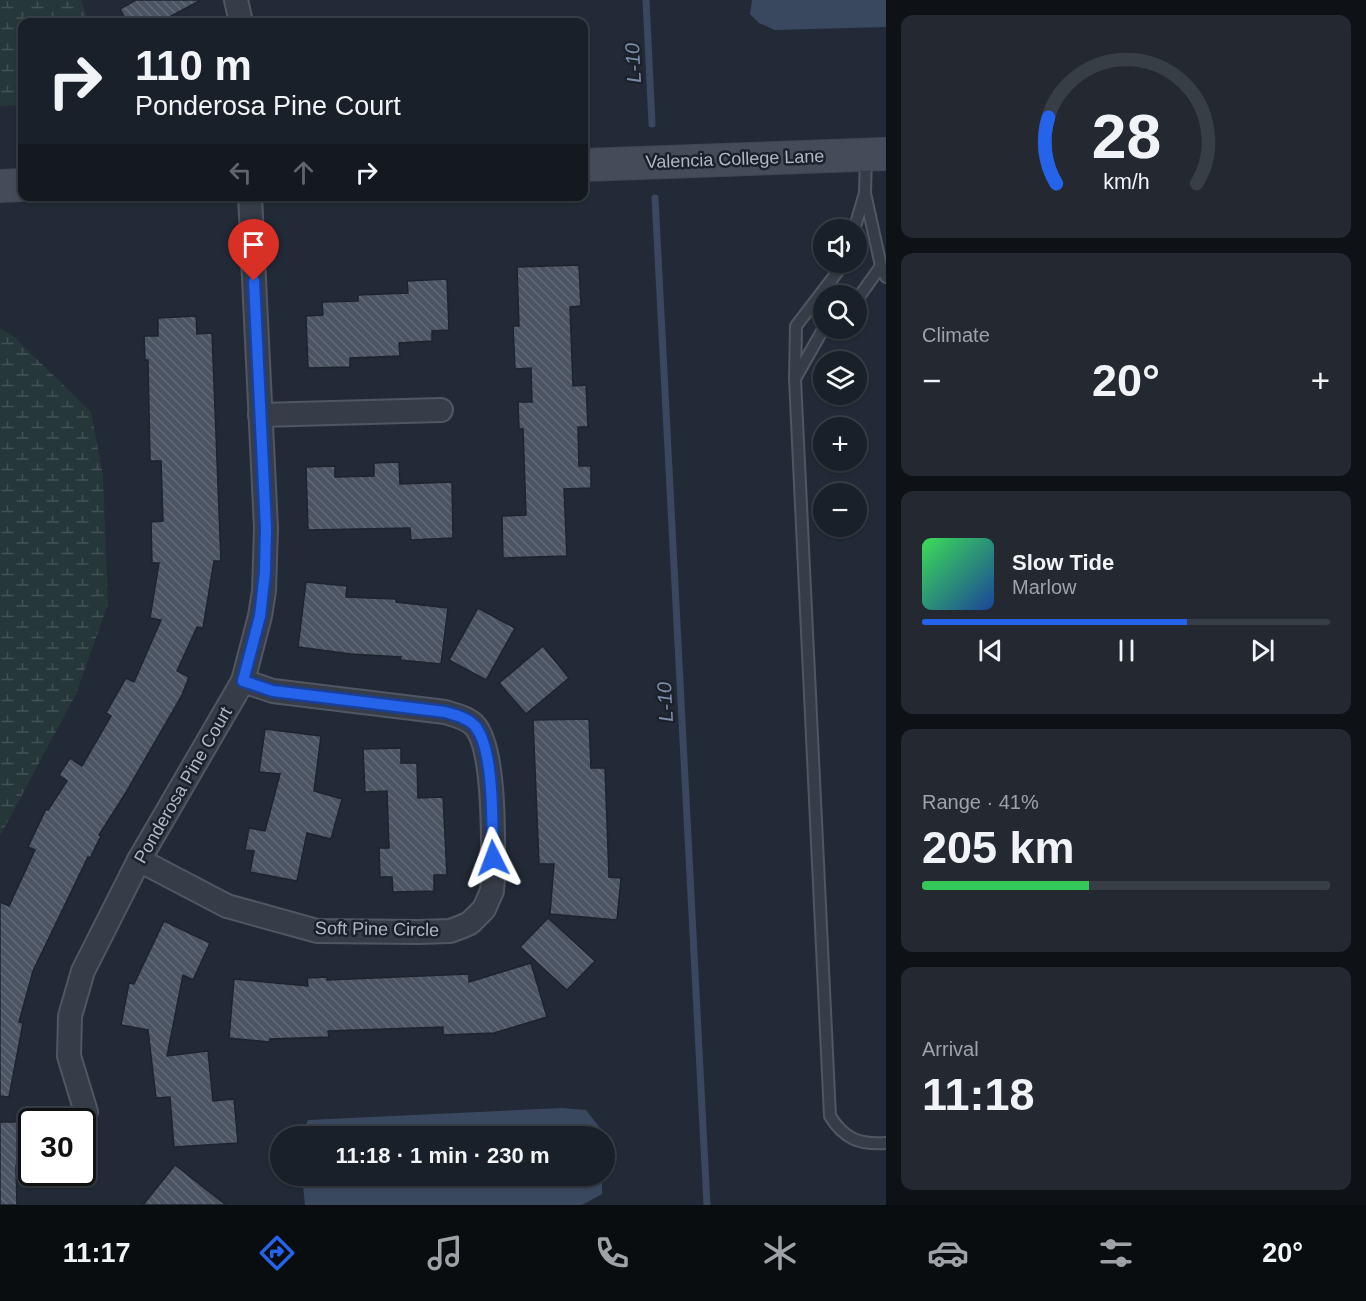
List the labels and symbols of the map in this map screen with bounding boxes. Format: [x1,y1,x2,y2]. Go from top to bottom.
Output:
water label: L-10 [621,42,645,84]
street label: Valencia College Lane [645,146,825,172]
pin [228,219,279,281]
water label: L-10 [653,681,677,723]
street label: Ponderosa Pine Court [130,703,236,867]
position arrow [461,826,525,890]
street label: Soft Pine Circle [315,918,439,940]
speed limit sign: 30 [18,1108,96,1186]

